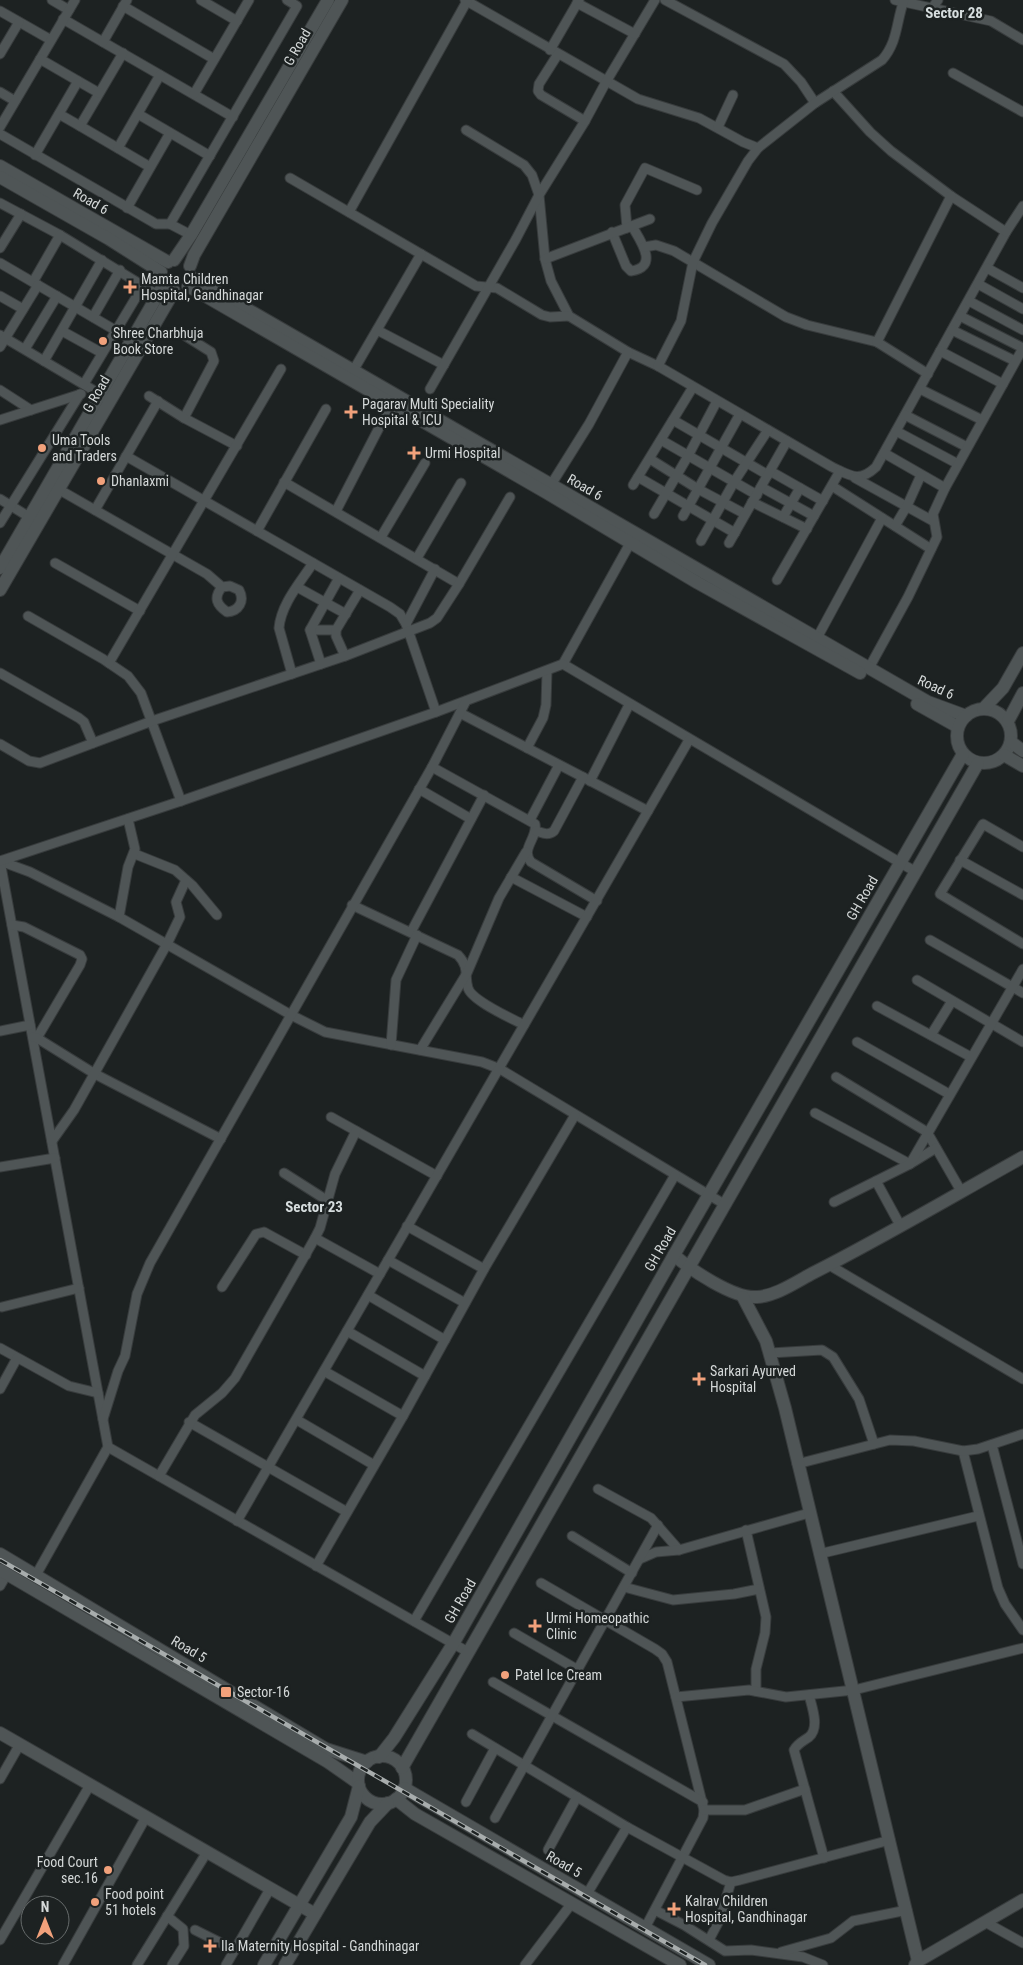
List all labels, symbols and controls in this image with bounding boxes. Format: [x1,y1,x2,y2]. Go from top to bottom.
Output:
district label: Sector 28 [925,4,983,22]
street label: G Road [280,26,314,68]
street label: Road 6 [70,185,112,218]
place label: Mamta Children Hospital, Gandhinagar [141,271,263,303]
marker: Mamta Children Hospital, Gandhinagar [123,280,137,294]
place label: Shree Charbhuja Book Store [113,325,203,357]
marker: Shree Charbhuja Book Store [97,335,109,347]
street label: G Road [79,373,113,415]
place label: Pagarav Multi Speciality Hospital & ICU [362,396,495,428]
marker: Pagarav Multi Speciality Hospital & ICU [344,405,358,419]
place label: Uma Tools and Traders [52,432,117,464]
marker: Uma Tools and Traders [36,442,48,454]
place label: Urmi Hospital [425,445,500,461]
marker: Urmi Hospital [407,446,421,460]
street label: Road 6 [564,471,606,504]
place label: Dhanlaxmi [111,473,169,489]
marker: Dhanlaxmi [95,475,107,487]
street label: Road 6 [915,672,957,702]
street label: GH Road [843,873,881,923]
district label: Sector 23 [285,1198,343,1216]
street label: GH Road [641,1224,679,1274]
place label: Sarkari Ayurved Hospital [710,1363,796,1395]
marker: Sarkari Ayurved Hospital [692,1372,706,1386]
street label: GH Road [441,1576,479,1626]
place label: Urmi Homeopathic Clinic [546,1610,649,1642]
marker: Urmi Homeopathic Clinic [528,1619,542,1633]
street label: Road 5 [168,1632,210,1666]
place label: Patel Ice Cream [515,1667,602,1683]
marker: Patel Ice Cream [499,1669,511,1681]
place label: Sector-16 [237,1684,290,1700]
marker: Sector-16 [219,1685,233,1699]
street label: Road 5 [543,1848,585,1881]
place label: Food Court sec.16 [37,1854,98,1886]
marker: Food Court sec.16 [102,1864,114,1876]
place label: Food point 51 hotels [105,1886,164,1918]
place label: Kalrav Children Hospital, Gandhinagar [685,1893,807,1925]
north arrow [20,1895,70,1945]
marker: Food point 51 hotels [89,1896,101,1908]
text: N [41,1899,49,1915]
marker: Kalrav Children Hospital, Gandhinagar [667,1902,681,1916]
place label: Ila Maternity Hospital - Gandhinagar [221,1938,419,1954]
marker: Ila Maternity Hospital - Gandhinagar [203,1939,217,1953]

